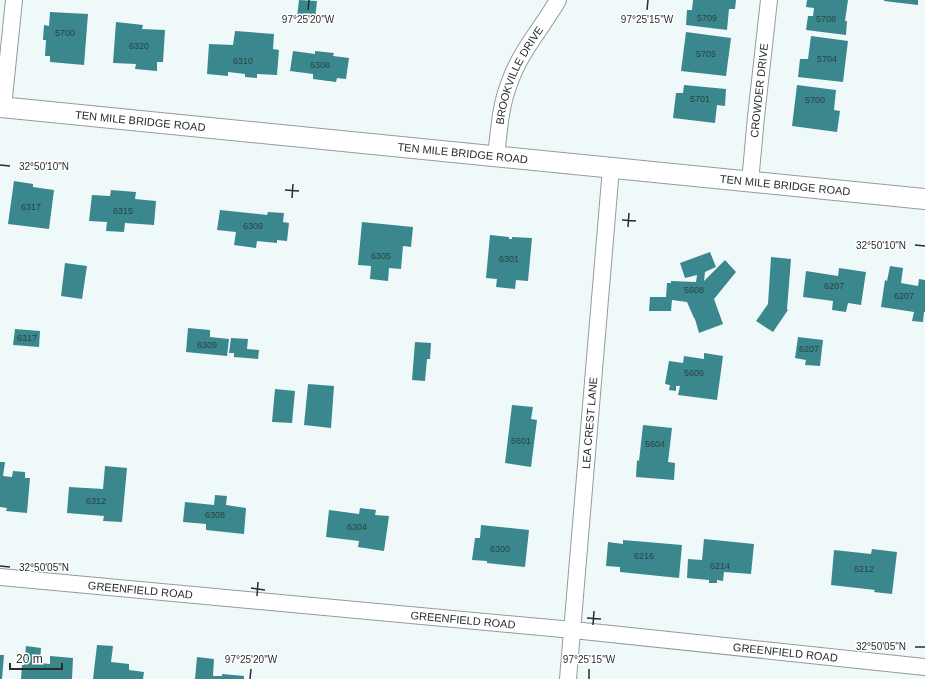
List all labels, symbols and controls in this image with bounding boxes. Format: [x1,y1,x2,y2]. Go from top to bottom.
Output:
house number: 5709 [697,13,717,23]
text: 97°25'20"W [282,14,335,25]
text: 97°25'15"W [621,14,674,25]
house number: 5708 [816,14,836,24]
street label: BROOKVILLE DRIVE [494,24,545,125]
house number: 5700 [55,28,75,38]
house number: 6320 [129,41,149,51]
street label: CROWDER DRIVE [748,43,770,138]
house number: 5705 [696,49,716,59]
house number: 5704 [817,54,837,64]
house number: 6310 [233,56,253,66]
house number: 6308 [310,60,330,70]
house number: 5701 [690,94,710,104]
house number: 5700 [805,95,825,105]
street label: TEN MILE BRIDGE ROAD [75,109,206,133]
street label: TEN MILE BRIDGE ROAD [397,141,529,165]
text: 32°50'10"N [19,161,69,172]
street label: TEN MILE BRIDGE ROAD [719,173,851,198]
house number: 6317 [21,202,41,212]
house number: 6315 [113,206,133,216]
house number: 6309 [243,221,263,231]
text: 32°50'10"N [856,240,906,251]
house number: 6305 [371,251,391,261]
house number: 6301 [499,254,519,264]
house number: 6207 [824,281,844,291]
house number: 5608 [684,285,704,295]
house number: 6207 [894,291,914,301]
house number: 6317 [17,333,37,343]
house number: 6309 [197,340,217,350]
house number: 6207 [799,344,819,354]
house number: 5606 [684,368,704,378]
street label: LEA CREST LANE [580,376,599,469]
house number: 5601 [511,436,531,446]
house number: 5604 [645,439,665,449]
house number: 6312 [86,496,106,506]
house number: 6308 [205,510,225,520]
house number: 6304 [347,522,367,532]
house number: 6300 [490,544,510,554]
house number: 6216 [634,551,654,561]
house number: 6214 [710,561,730,571]
text: 32°50'05"N [19,562,69,573]
house number: 6212 [854,564,874,574]
street label: GREENFIELD ROAD [87,579,193,601]
street label: GREENFIELD ROAD [410,609,516,631]
street label: GREENFIELD ROAD [732,641,838,664]
text: 32°50'05"N [856,641,906,652]
scale bar [10,645,62,671]
text: 20 m [16,652,43,666]
text: 97°25'20"W [225,654,278,665]
text: 97°25'15"W [563,654,616,665]

